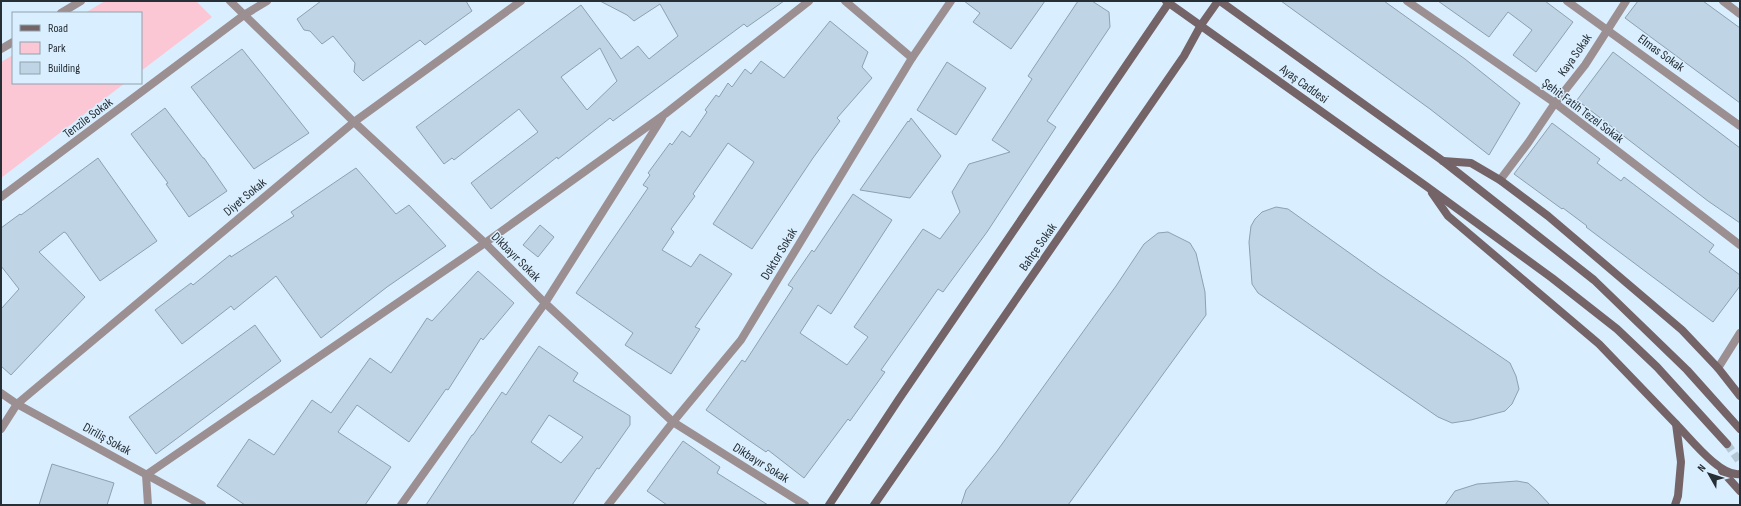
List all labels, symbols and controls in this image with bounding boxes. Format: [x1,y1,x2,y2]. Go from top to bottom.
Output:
legend [12,12,142,84]
text: Road [48,21,68,36]
street label: Kaya Sokak [1555,31,1595,79]
street label: Elmas Sokak [1635,31,1687,75]
text: Park [48,41,66,56]
street label: Ayaş Caddesi [1276,60,1331,107]
text: Building [48,61,80,76]
street label: Şehit Fatih Tezel Sokak [1539,75,1627,147]
street label: Tenzile Sokak [60,94,116,142]
street label: Diyet Sokak [220,175,270,219]
street label: Bahçe Sokak [1016,220,1060,274]
street label: Doktor Sokak [757,225,801,283]
street label: Dikbayır Sokak [488,229,544,285]
street label: Diriliş Sokak [80,419,134,459]
street label: Dikbayır Sokak [730,439,792,487]
north arrow [1689,454,1729,494]
text: N [1695,462,1709,474]

